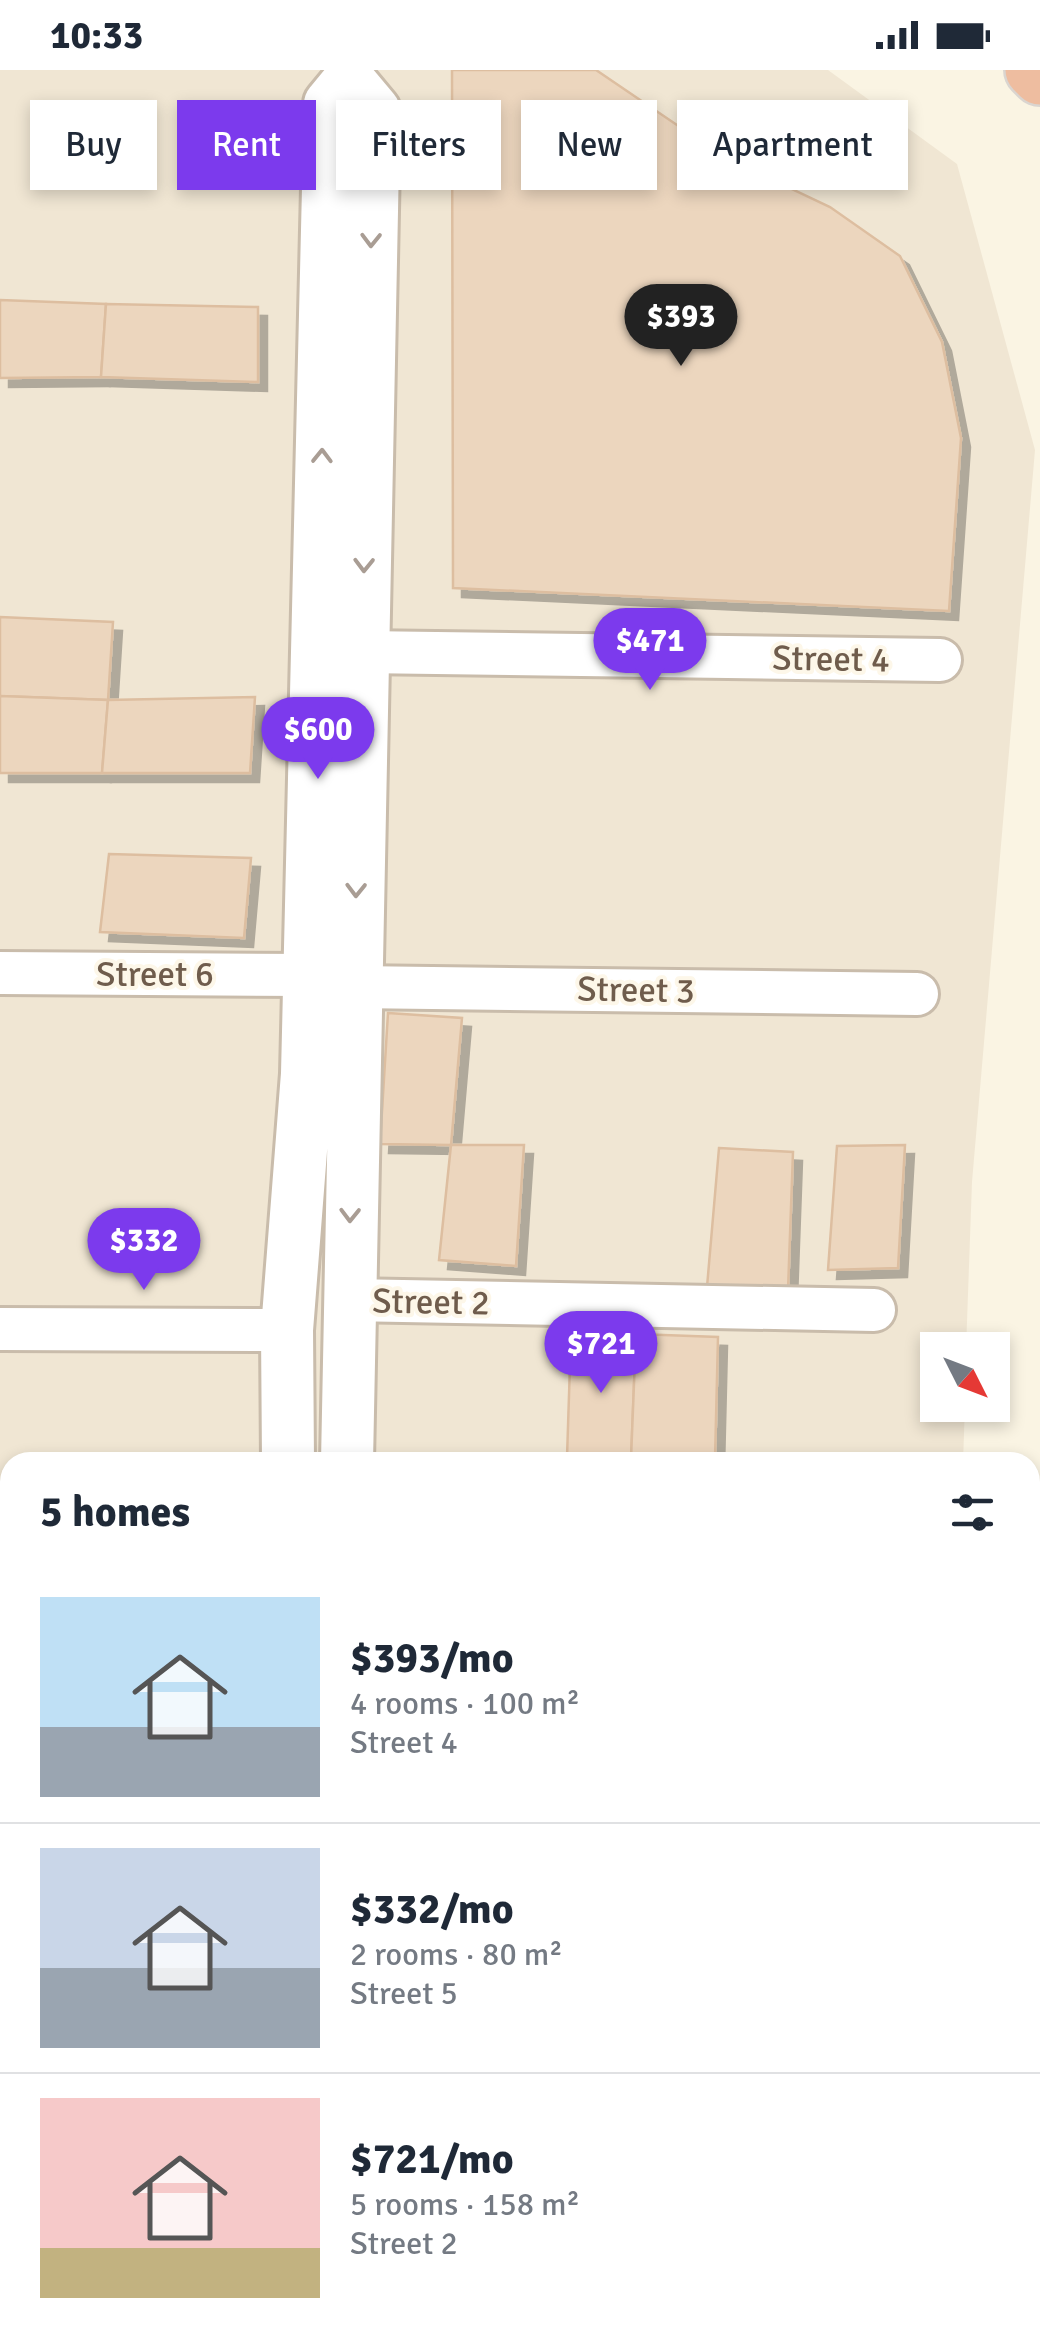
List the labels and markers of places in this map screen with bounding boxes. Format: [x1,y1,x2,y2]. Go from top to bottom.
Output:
pin: $393 [622,284,740,369]
pin: $471 [591,608,709,693]
pin: $600 [259,697,377,782]
pin: $332 [85,1208,203,1293]
pin: $721 [542,1311,660,1396]

